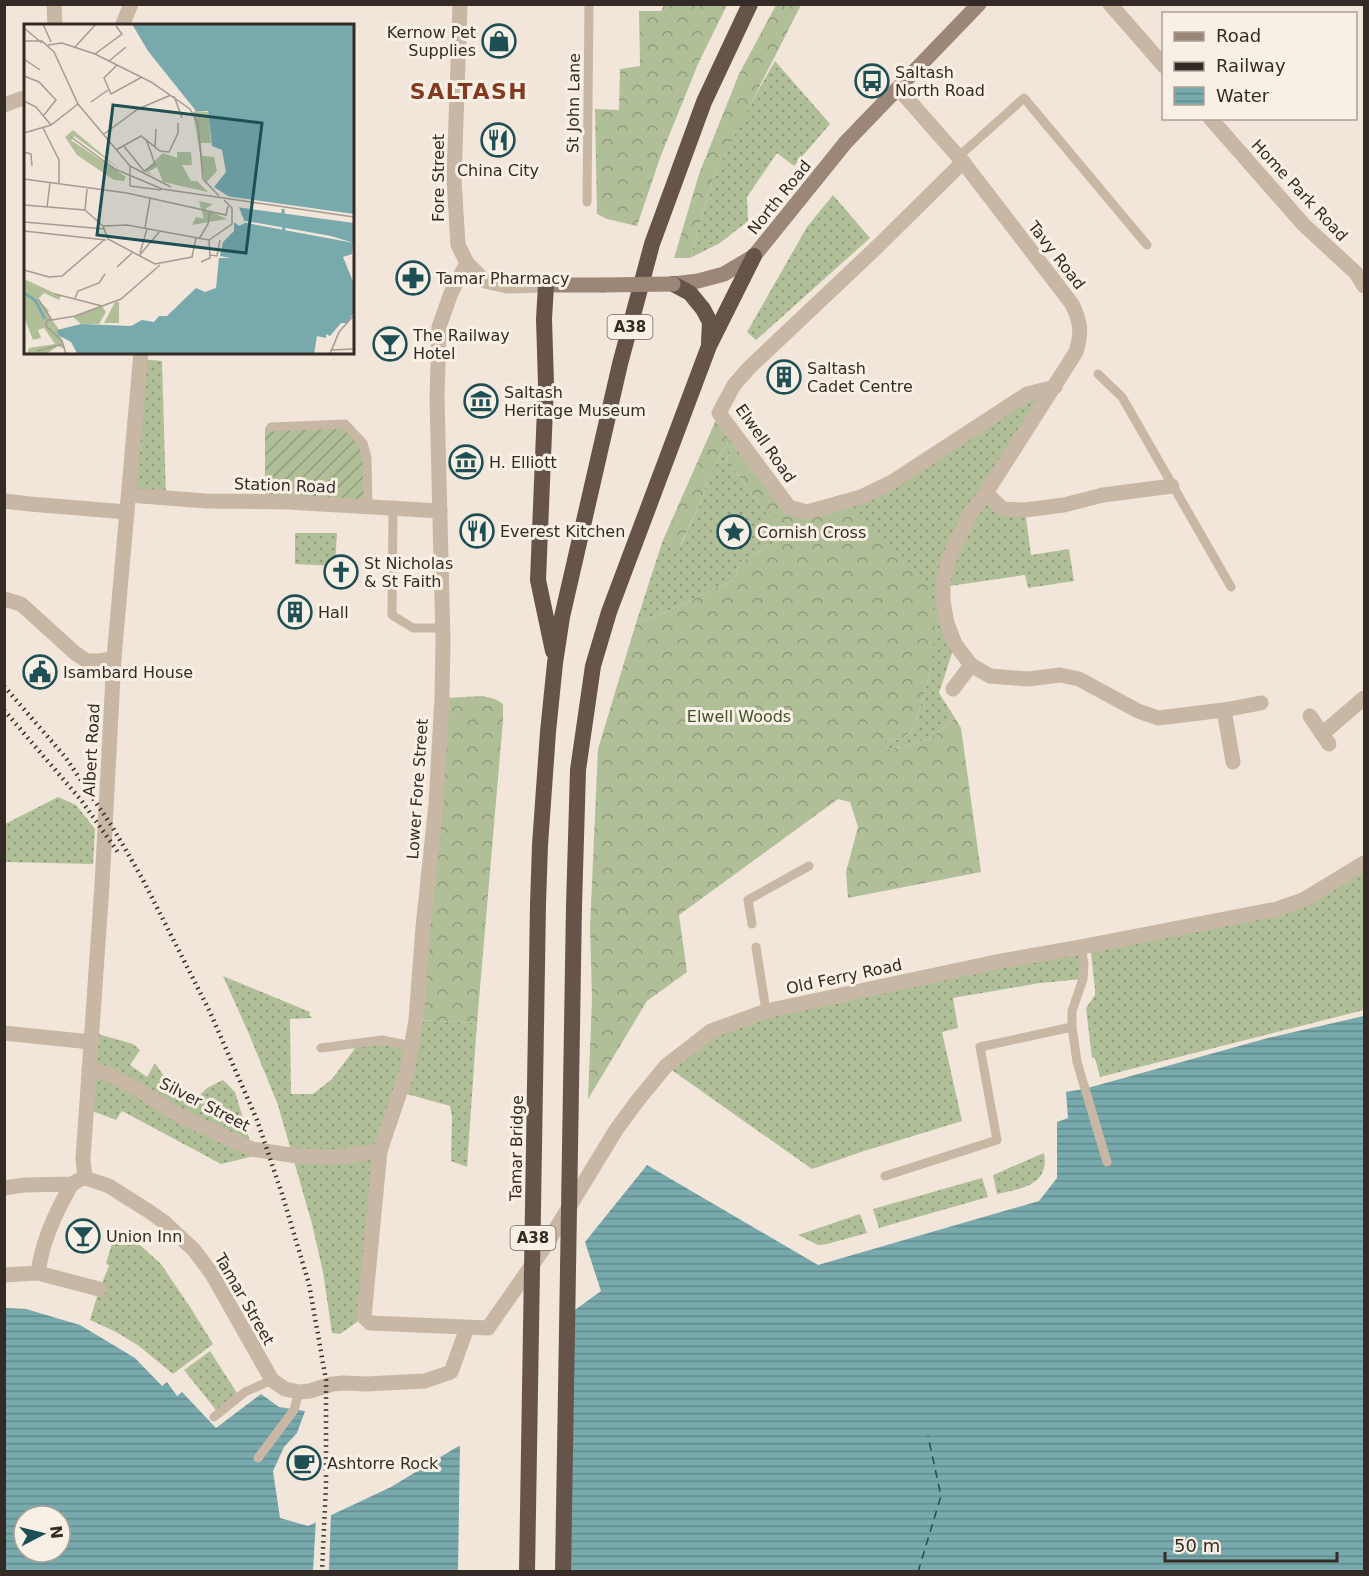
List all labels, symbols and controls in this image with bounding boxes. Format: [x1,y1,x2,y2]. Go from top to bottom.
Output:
legend [1162,12,1357,120]
place label: Kernow Pet Supplies [387,23,476,60]
shop icon: Kernow Pet Supplies [481,23,517,59]
inset map [24,24,354,354]
text: Road [1216,25,1261,46]
street label: St John Lane [563,53,584,153]
text: Railway [1216,55,1286,76]
bus stop icon: Saltash North Road [854,63,890,99]
place label: Saltash North Road [895,63,985,100]
district label: SALTASH [410,79,528,104]
text: Water [1216,85,1270,106]
restaurant icon: China City [480,122,516,158]
street label: Fore Street [429,134,448,222]
street label: Home Park Road [1248,136,1352,245]
street label: North Road [744,156,815,238]
place label: China City [457,161,539,180]
street label: Tavy Road [1024,217,1089,293]
pharmacy icon: Tamar Pharmacy [395,260,431,296]
place label: Tamar Pharmacy [435,269,570,288]
road number: A38 [608,315,652,339]
bar icon: The Railway Hotel [372,326,408,362]
place label: The Railway Hotel [412,326,510,363]
building icon: Saltash Cadet Centre [766,359,802,395]
place label: Saltash Cadet Centre [807,359,913,396]
museum icon: Saltash Heritage Museum [463,383,499,419]
place label: Saltash Heritage Museum [504,383,646,420]
street label: Elwell Road [732,400,800,486]
museum icon: H. Elliott [448,444,484,480]
place label: H. Elliott [489,453,557,472]
street label: Station Road [234,474,336,497]
restaurant icon: Everest Kitchen [459,513,495,549]
place icon: Cornish Cross [716,514,752,550]
place label: Everest Kitchen [500,522,625,541]
place label: Cornish Cross [757,523,866,542]
church icon: St Nicholas & St Faith [323,554,359,590]
place label: St Nicholas & St Faith [364,554,453,591]
building icon: Hall [277,594,313,630]
place label: Hall [318,603,349,622]
public building icon: Isambard House [22,654,58,690]
place label: Isambard House [63,663,193,682]
street label: Albert Road [80,703,103,797]
park label: Elwell Woods [687,707,791,726]
street label: Lower Fore Street [403,718,432,860]
street label: Old Ferry Road [784,955,904,998]
street label: Silver Street [157,1074,253,1135]
street label: Tamar Bridge [506,1095,527,1202]
bar icon: Union Inn [65,1218,101,1254]
road number: A38 [510,1226,556,1250]
place label: Union Inn [106,1227,182,1246]
street label: Tamar Street [210,1249,278,1348]
cafe icon: Ashtorre Rock [286,1445,322,1481]
place label: Ashtorre Rock [327,1454,439,1473]
north arrow [12,1504,72,1564]
text: N [46,1524,67,1540]
scale bar [1165,1525,1338,1563]
text: 50 m [1174,1535,1220,1556]

